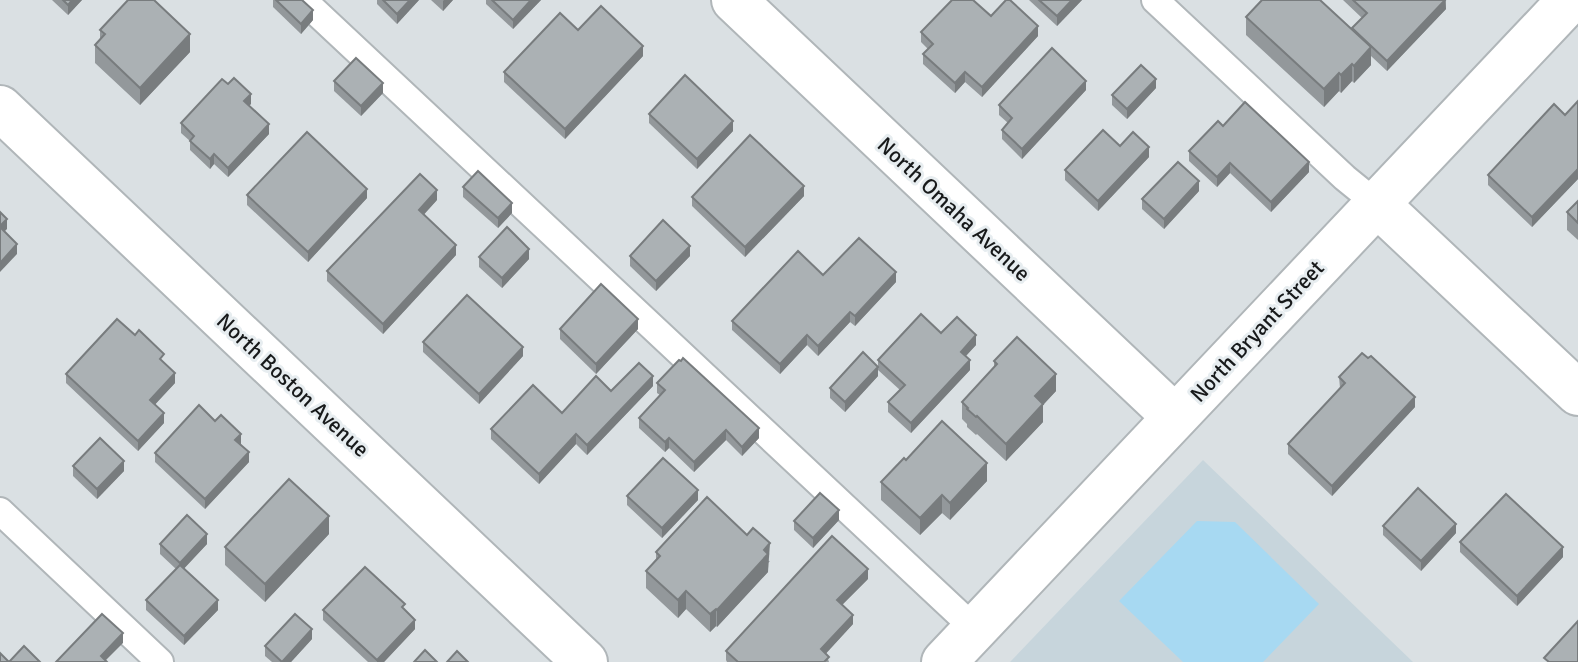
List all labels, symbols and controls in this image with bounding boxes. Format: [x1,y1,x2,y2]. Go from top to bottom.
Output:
street label: North Omaha Avenue [872,131,1036,287]
street label: North Bryant Street [1184,254,1330,408]
street label: North Boston Avenue [211,307,375,463]

